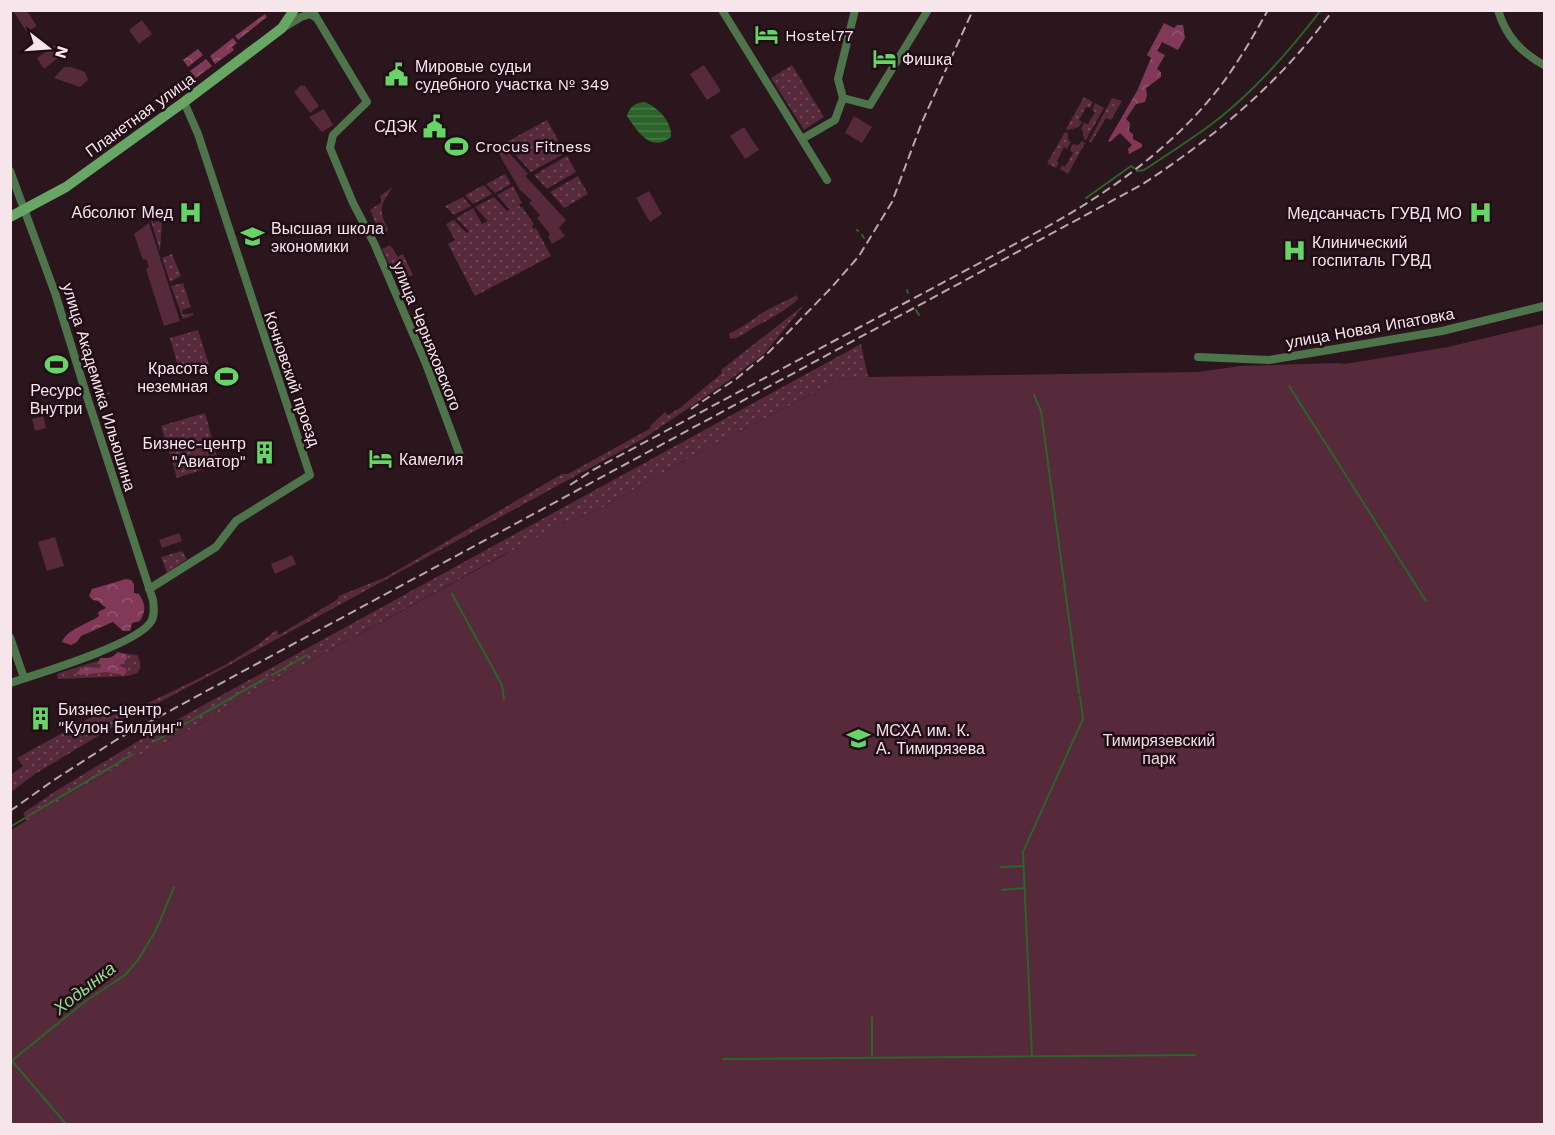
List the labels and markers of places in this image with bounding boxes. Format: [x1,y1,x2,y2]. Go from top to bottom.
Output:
hotel icon: Hostel77 [754,22,780,48]
place label: Hostel77 [785,26,853,45]
hotel icon: Фишка [871,46,897,72]
place label: Фишка [902,50,952,69]
place label: Мировые судьи судебного участка № 349 [415,57,609,94]
public building icon: Мировые судьи судебного участка № 349 [384,62,410,88]
public building icon: СДЭК [422,113,448,139]
place label: СДЭК [374,117,418,136]
sports icon: Crocus Fitness [444,133,470,159]
place label: Crocus Fitness [475,137,591,156]
hospital icon: Абсолют Мед [178,199,204,225]
hospital icon: Медсанчасть ГУВД МО [1467,200,1493,226]
place label: Абсолют Мед [71,203,174,222]
place label: Медсанчасть ГУВД МО [1287,204,1462,223]
place label: Высшая школа экономики [271,219,384,256]
school or university icon: Высшая школа экономики [240,224,266,250]
place label: Клинический госпиталь ГУВД [1312,233,1431,270]
hospital icon: Клинический госпиталь ГУВД [1281,238,1307,264]
sports icon: Ресурс Внутри [43,352,69,378]
place label: Красота неземная [137,359,208,396]
sports icon: Красота неземная [213,364,239,390]
place label: Ресурс Внутри [30,381,82,418]
place label: Бизнес-центр "Авиатор" [142,434,246,471]
building icon: Бизнес-центр "Авиатор" [251,439,277,465]
hotel icon: Камелия [368,446,394,472]
place label: Камелия [399,450,464,469]
place label: Бизнес-центр "Кулон Билдинг" [58,700,182,737]
building icon: Бизнес-центр "Кулон Билдинг" [27,705,53,731]
place label: МСХА им. К. А. Тимирязева [876,721,985,758]
school or university icon: МСХА им. К. А. Тимирязева [845,726,871,752]

